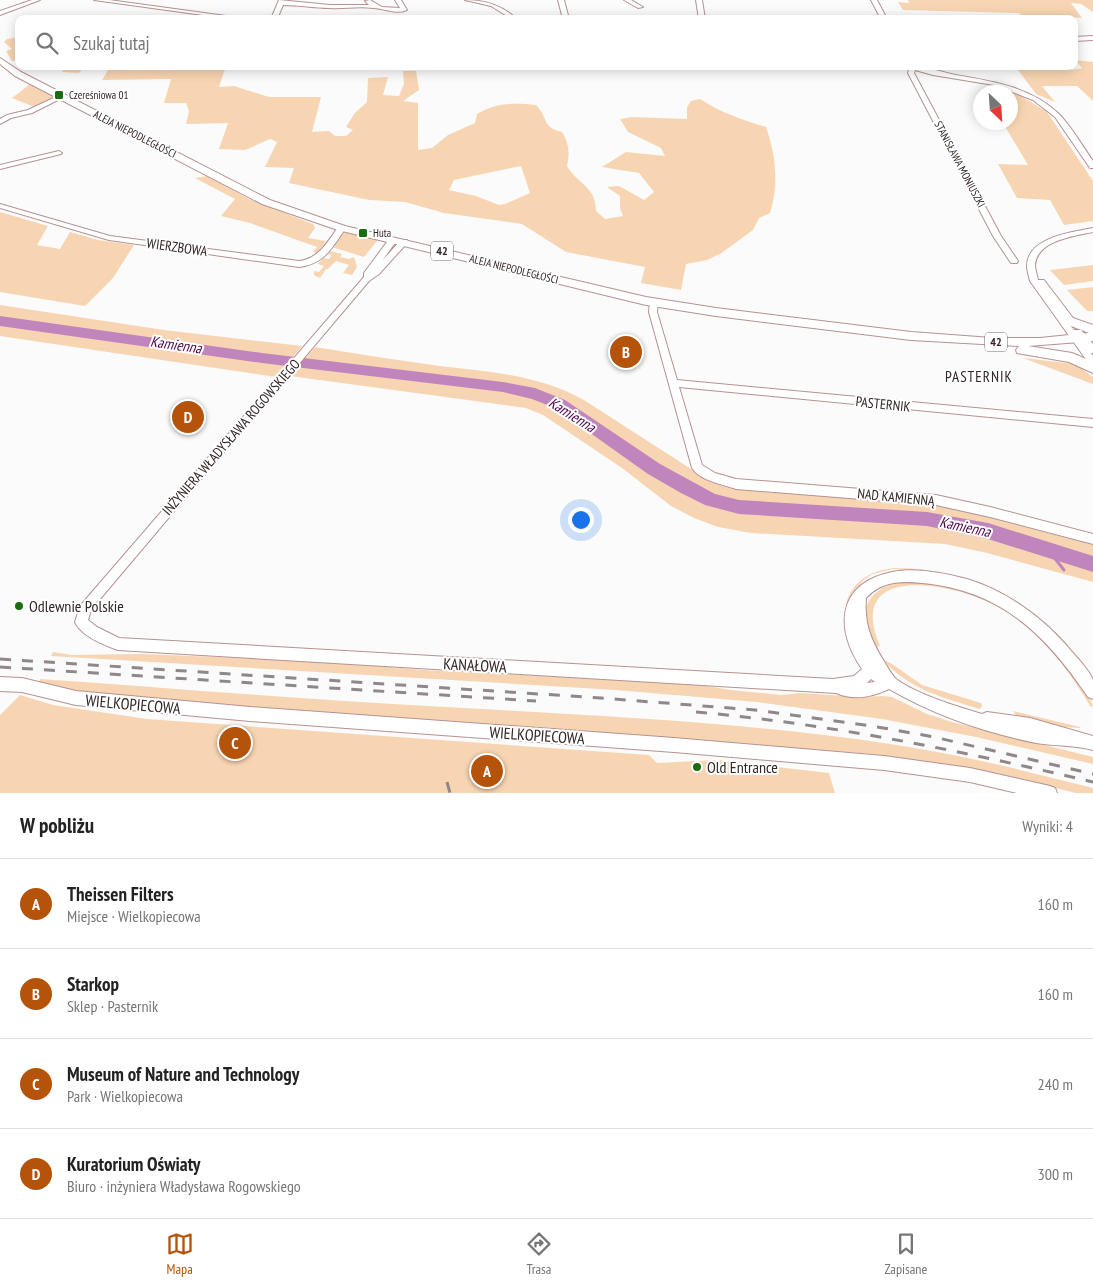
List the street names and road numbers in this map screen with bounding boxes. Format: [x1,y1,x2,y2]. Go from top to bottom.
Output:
street label: ALEJA NIEPODLEGŁOŚCI [91,107,179,161]
street label: STANISŁAWA MONIUSZKI [931,118,989,210]
street label: WIERZBOWA [146,234,209,260]
road number: 42 [431,242,453,260]
street label: ALEJA NIEPODLEGŁOŚCI [468,251,560,287]
road number: 42 [985,332,1007,352]
street label: INŻYNIERA WŁADYSŁAWA ROGOWSKIEGO [158,355,304,519]
street label: PASTERNIK [855,392,911,416]
street label: NAD KAMIENNĄ [856,484,936,510]
street label: KANAŁOWA [443,653,508,677]
street label: WIELKOPIECOWA [85,690,182,718]
street label: WIELKOPIECOWA [489,722,586,748]

